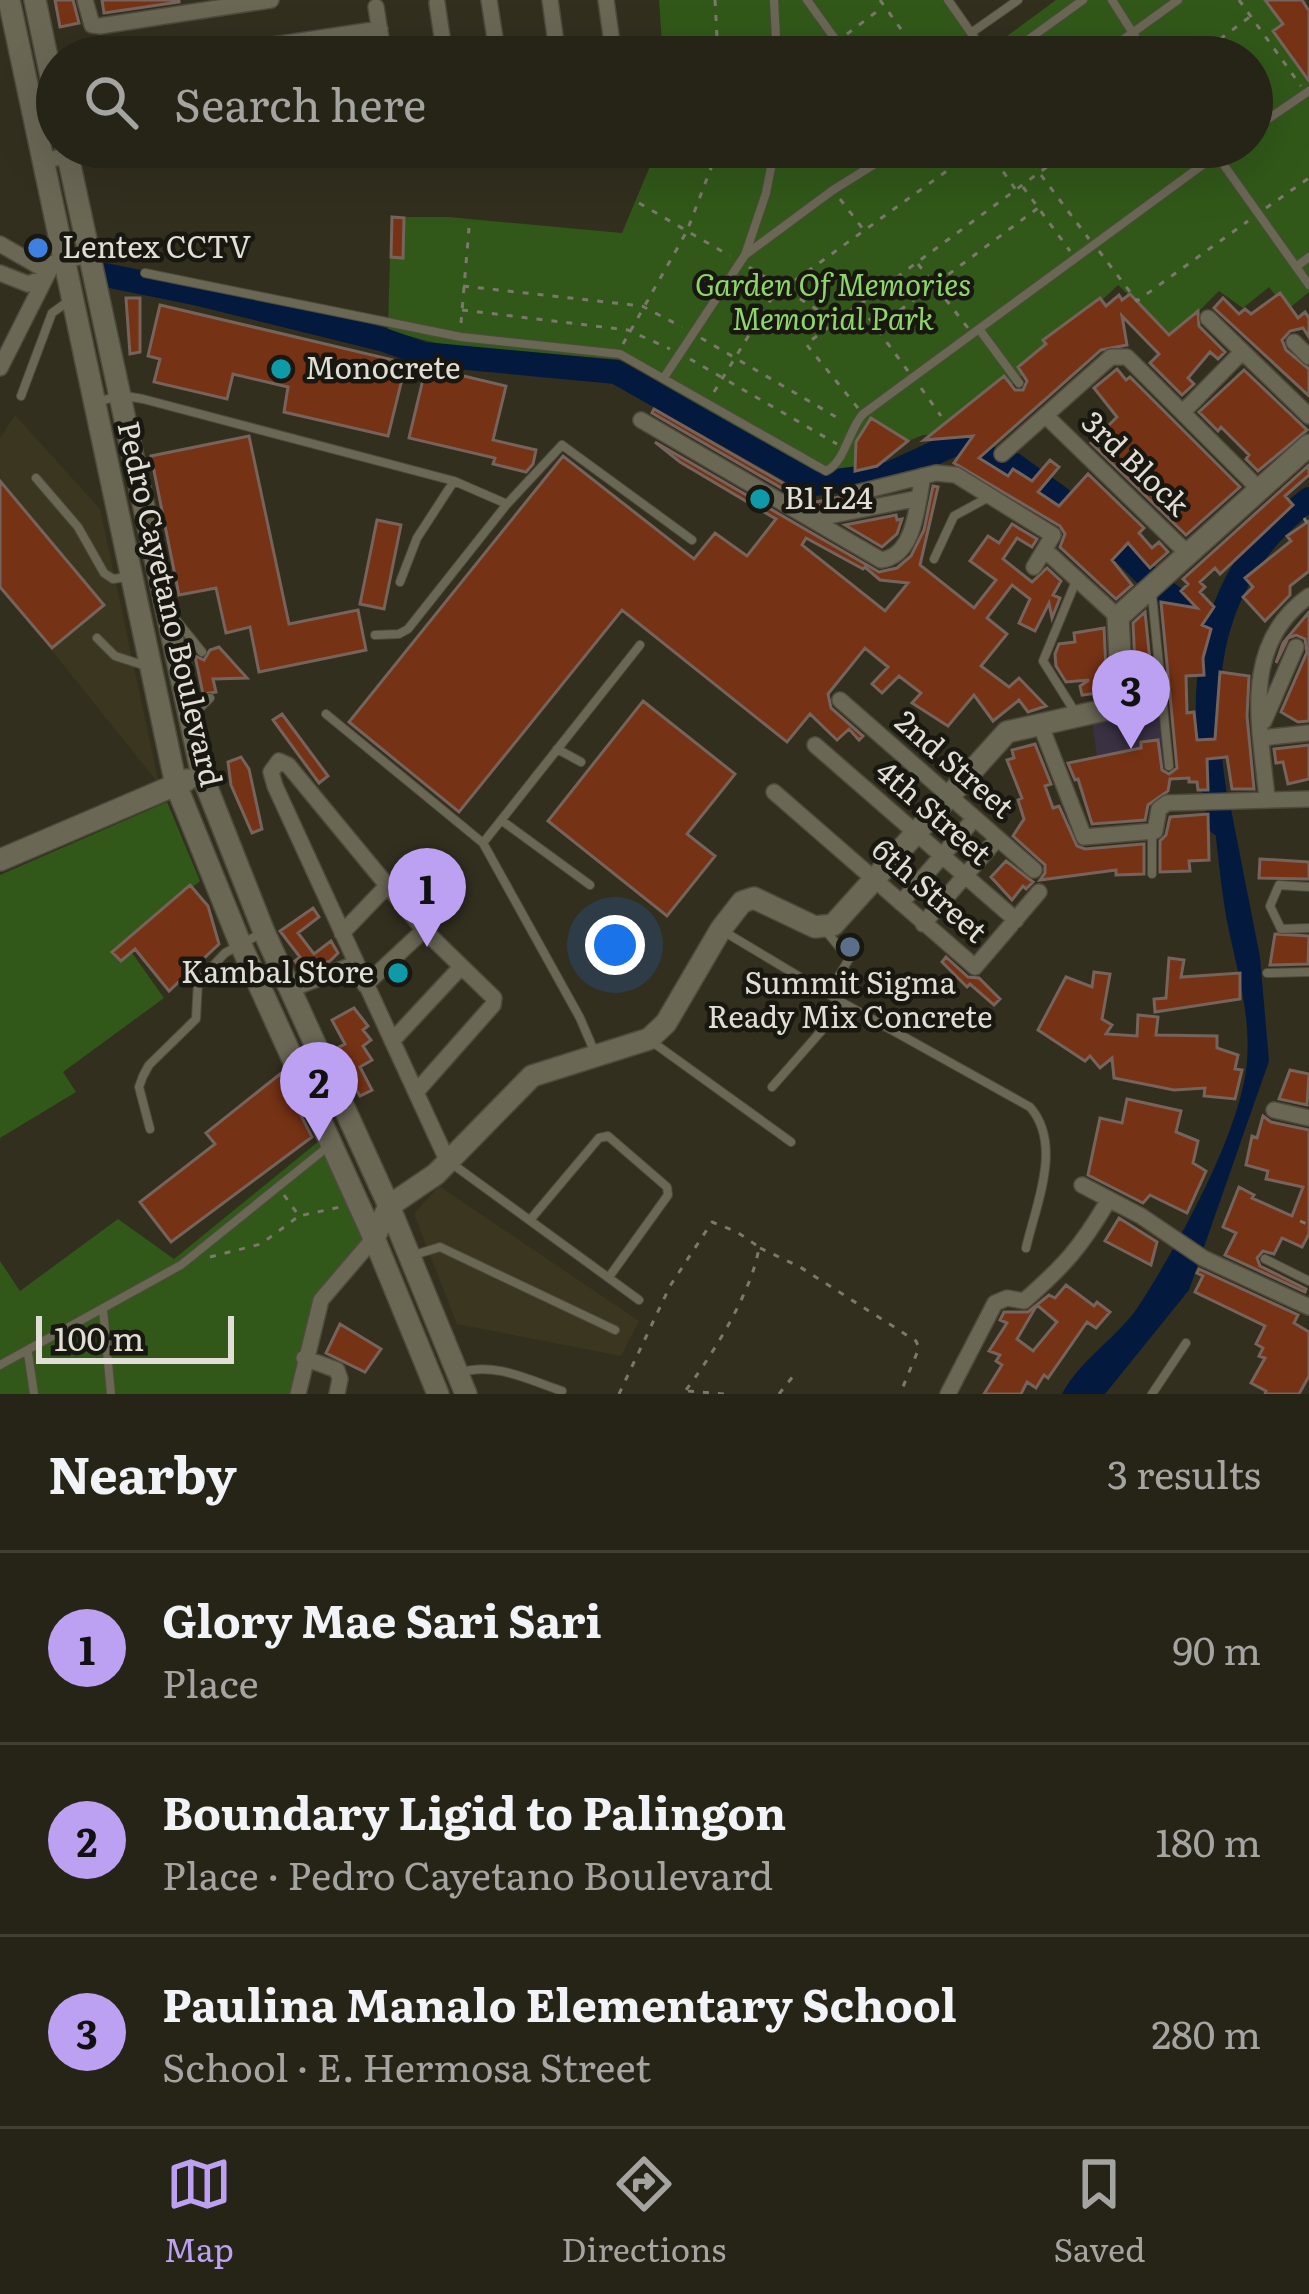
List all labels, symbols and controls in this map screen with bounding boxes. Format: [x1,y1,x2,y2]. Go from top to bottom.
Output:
search box [36,36,1273,168]
icon: search [78,69,144,135]
text: Search here [174,69,426,136]
place label: Lentex CCTV [62,223,251,267]
marker: Lentex CCTV [25,235,51,261]
park label: Garden Of Memories Memorial Park [695,261,971,339]
place label: Monocrete [305,344,461,388]
marker: Monocrete [268,356,294,382]
street label: 3rd Block [1073,399,1201,525]
street label: Pedro Cayetano Boulevard [108,416,235,790]
place label: B1 L24 [784,474,873,518]
marker: B1 L24 [747,486,773,512]
pin: 3 [1092,650,1170,749]
street label: 2nd Street [887,699,1025,827]
street label: 4th Street [868,748,1002,873]
street label: 6th Street [864,826,998,951]
pin: 1 [388,848,466,947]
your location [585,915,645,975]
marker: Summit Sigma Ready Mix Concrete [837,934,863,960]
place label: Kambal Store [181,948,374,992]
place label: Summit Sigma Ready Mix Concrete [707,959,993,1037]
marker: Kambal Store [385,960,411,986]
pin: 2 [280,1042,358,1141]
scale bar [36,1310,234,1363]
text: 100 m [54,1312,144,1361]
text: Nearby [48,1434,237,1510]
text: 3 results [1107,1443,1261,1501]
text: Glory Mae Sari Sari [162,1585,602,1652]
text: 1 [79,1619,95,1677]
text: 90 m [1172,1619,1261,1677]
text: Place [162,1652,259,1710]
text: Boundary Ligid to Palingon [162,1777,786,1844]
text: 2 [77,1811,97,1869]
text: 180 m [1155,1811,1261,1869]
text: Place · Pedro Cayetano Boulevard [162,1844,773,1902]
text: Paulina Manalo Elementary School [162,1969,957,2036]
text: 3 [76,2003,98,2061]
text: 280 m [1152,2003,1261,2061]
text: School · E. Hermosa Street [162,2036,651,2094]
tab: Map [164,2151,234,2272]
tab: Directions [561,2151,726,2272]
tab: Saved [1053,2151,1145,2272]

